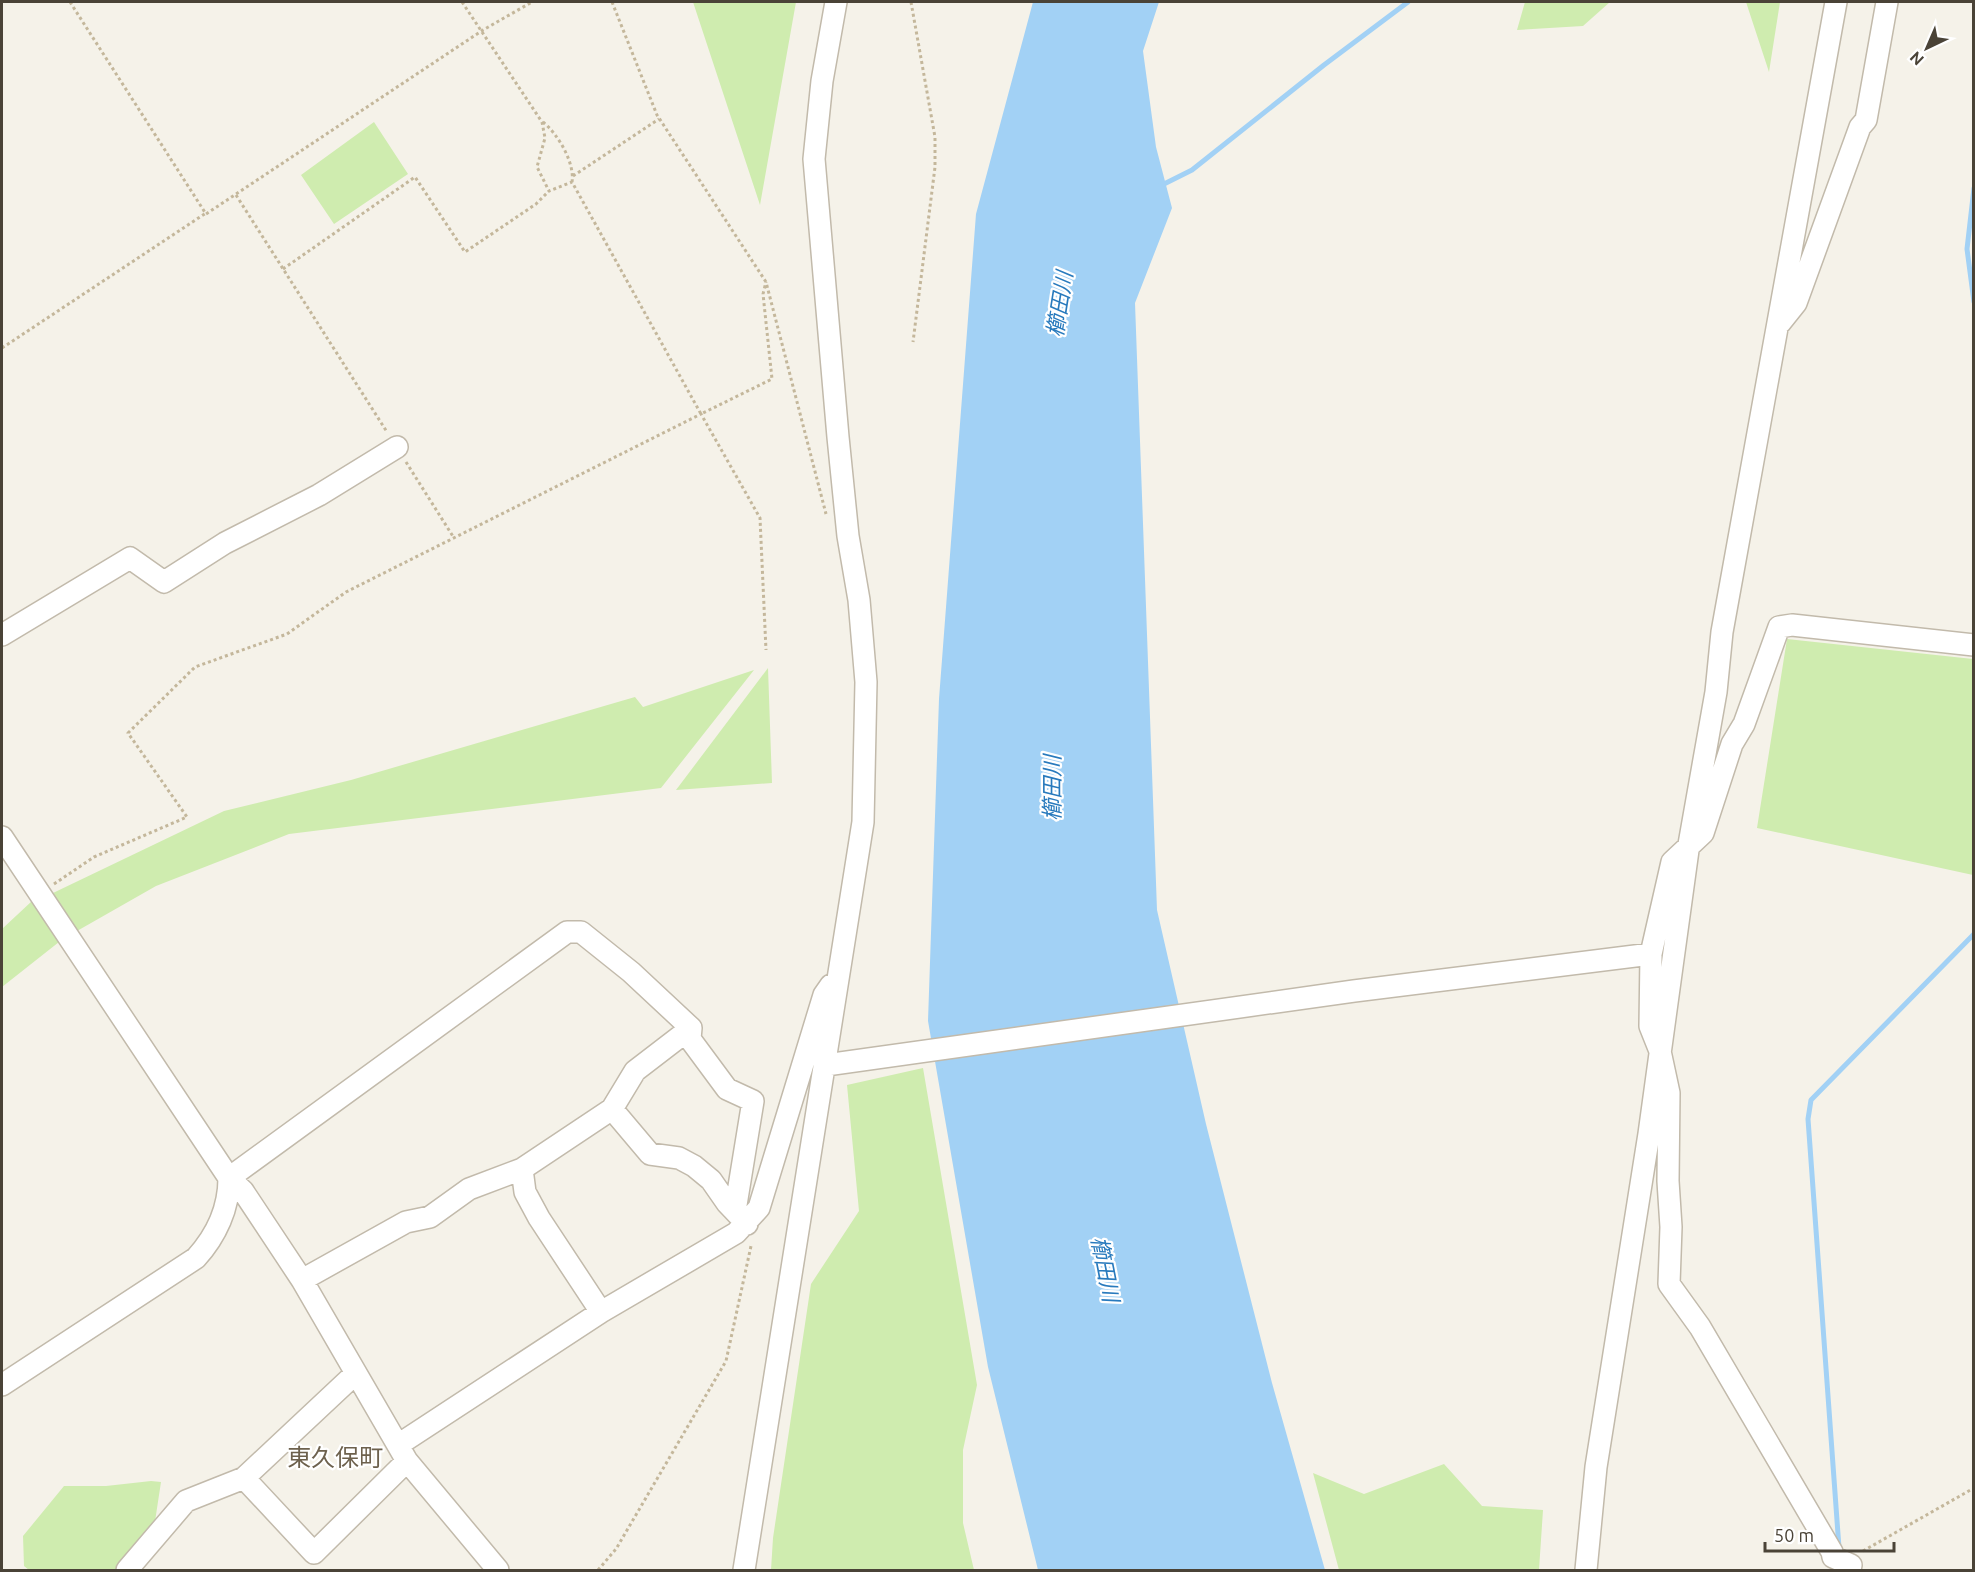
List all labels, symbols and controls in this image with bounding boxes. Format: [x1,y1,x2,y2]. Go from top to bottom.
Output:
north arrow [1897,18,1957,78]
text: N [1906,48,1927,69]
water label: 櫛田川 [1041,267,1077,339]
water label: 櫛田川 [1039,753,1064,821]
water label: 櫛田川 [1087,1234,1125,1306]
district label: 東久保町 [287,1444,383,1471]
scale bar [1765,1515,1894,1553]
text: 50 m [1774,1525,1814,1545]

